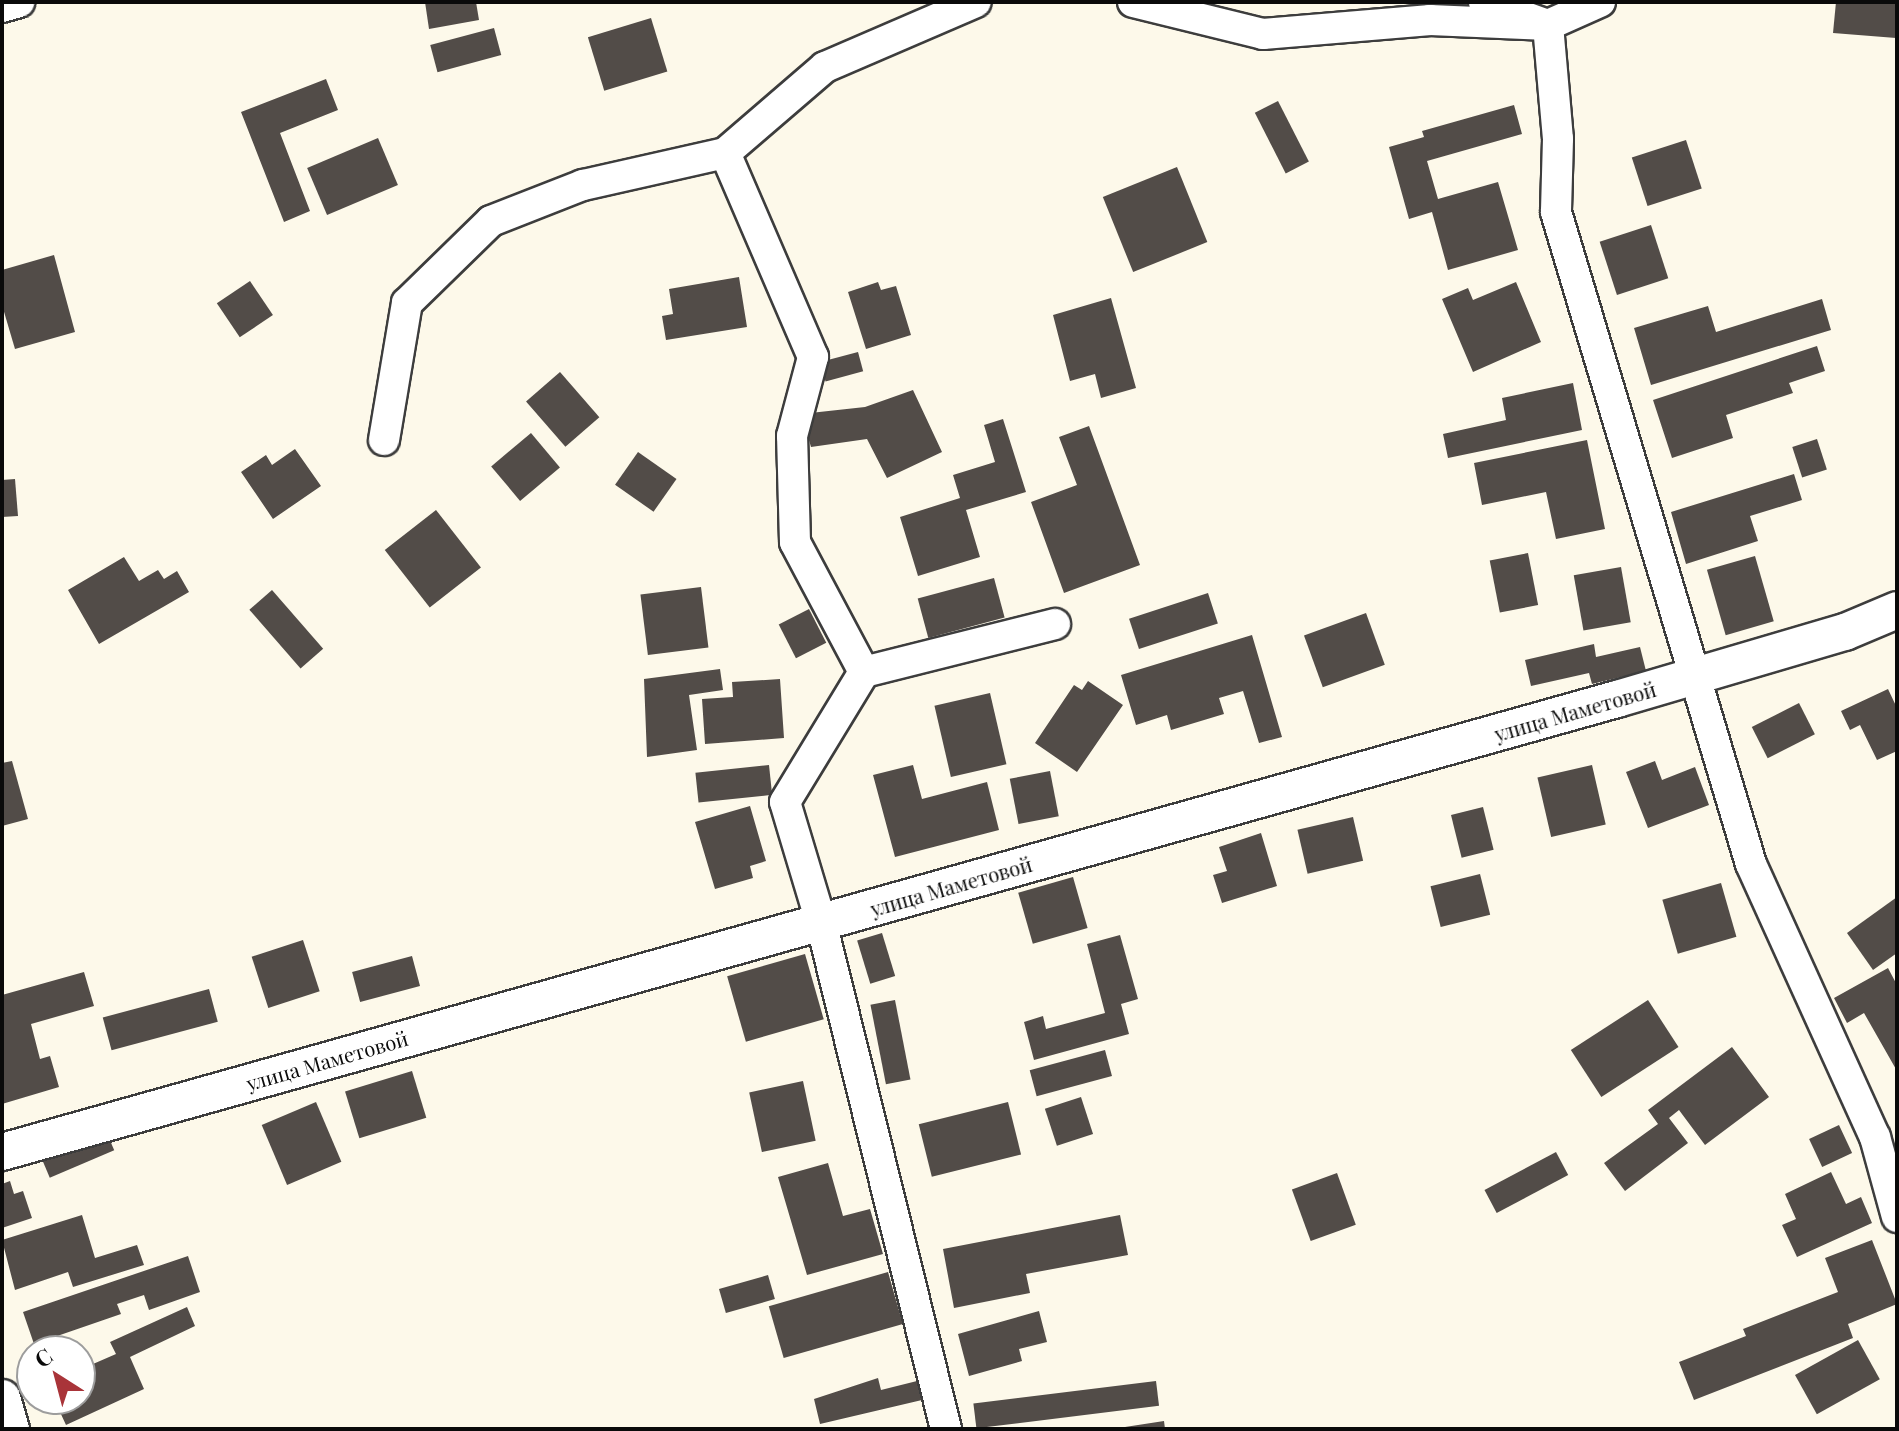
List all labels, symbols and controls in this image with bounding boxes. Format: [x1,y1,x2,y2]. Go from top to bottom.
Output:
street label: улица Маметовой [1491,676,1659,746]
street label: улица Маметовой [867,851,1035,921]
street label: улица Маметовой [243,1025,411,1095]
north arrow [16,1335,96,1415]
text: С [28,1341,58,1374]

